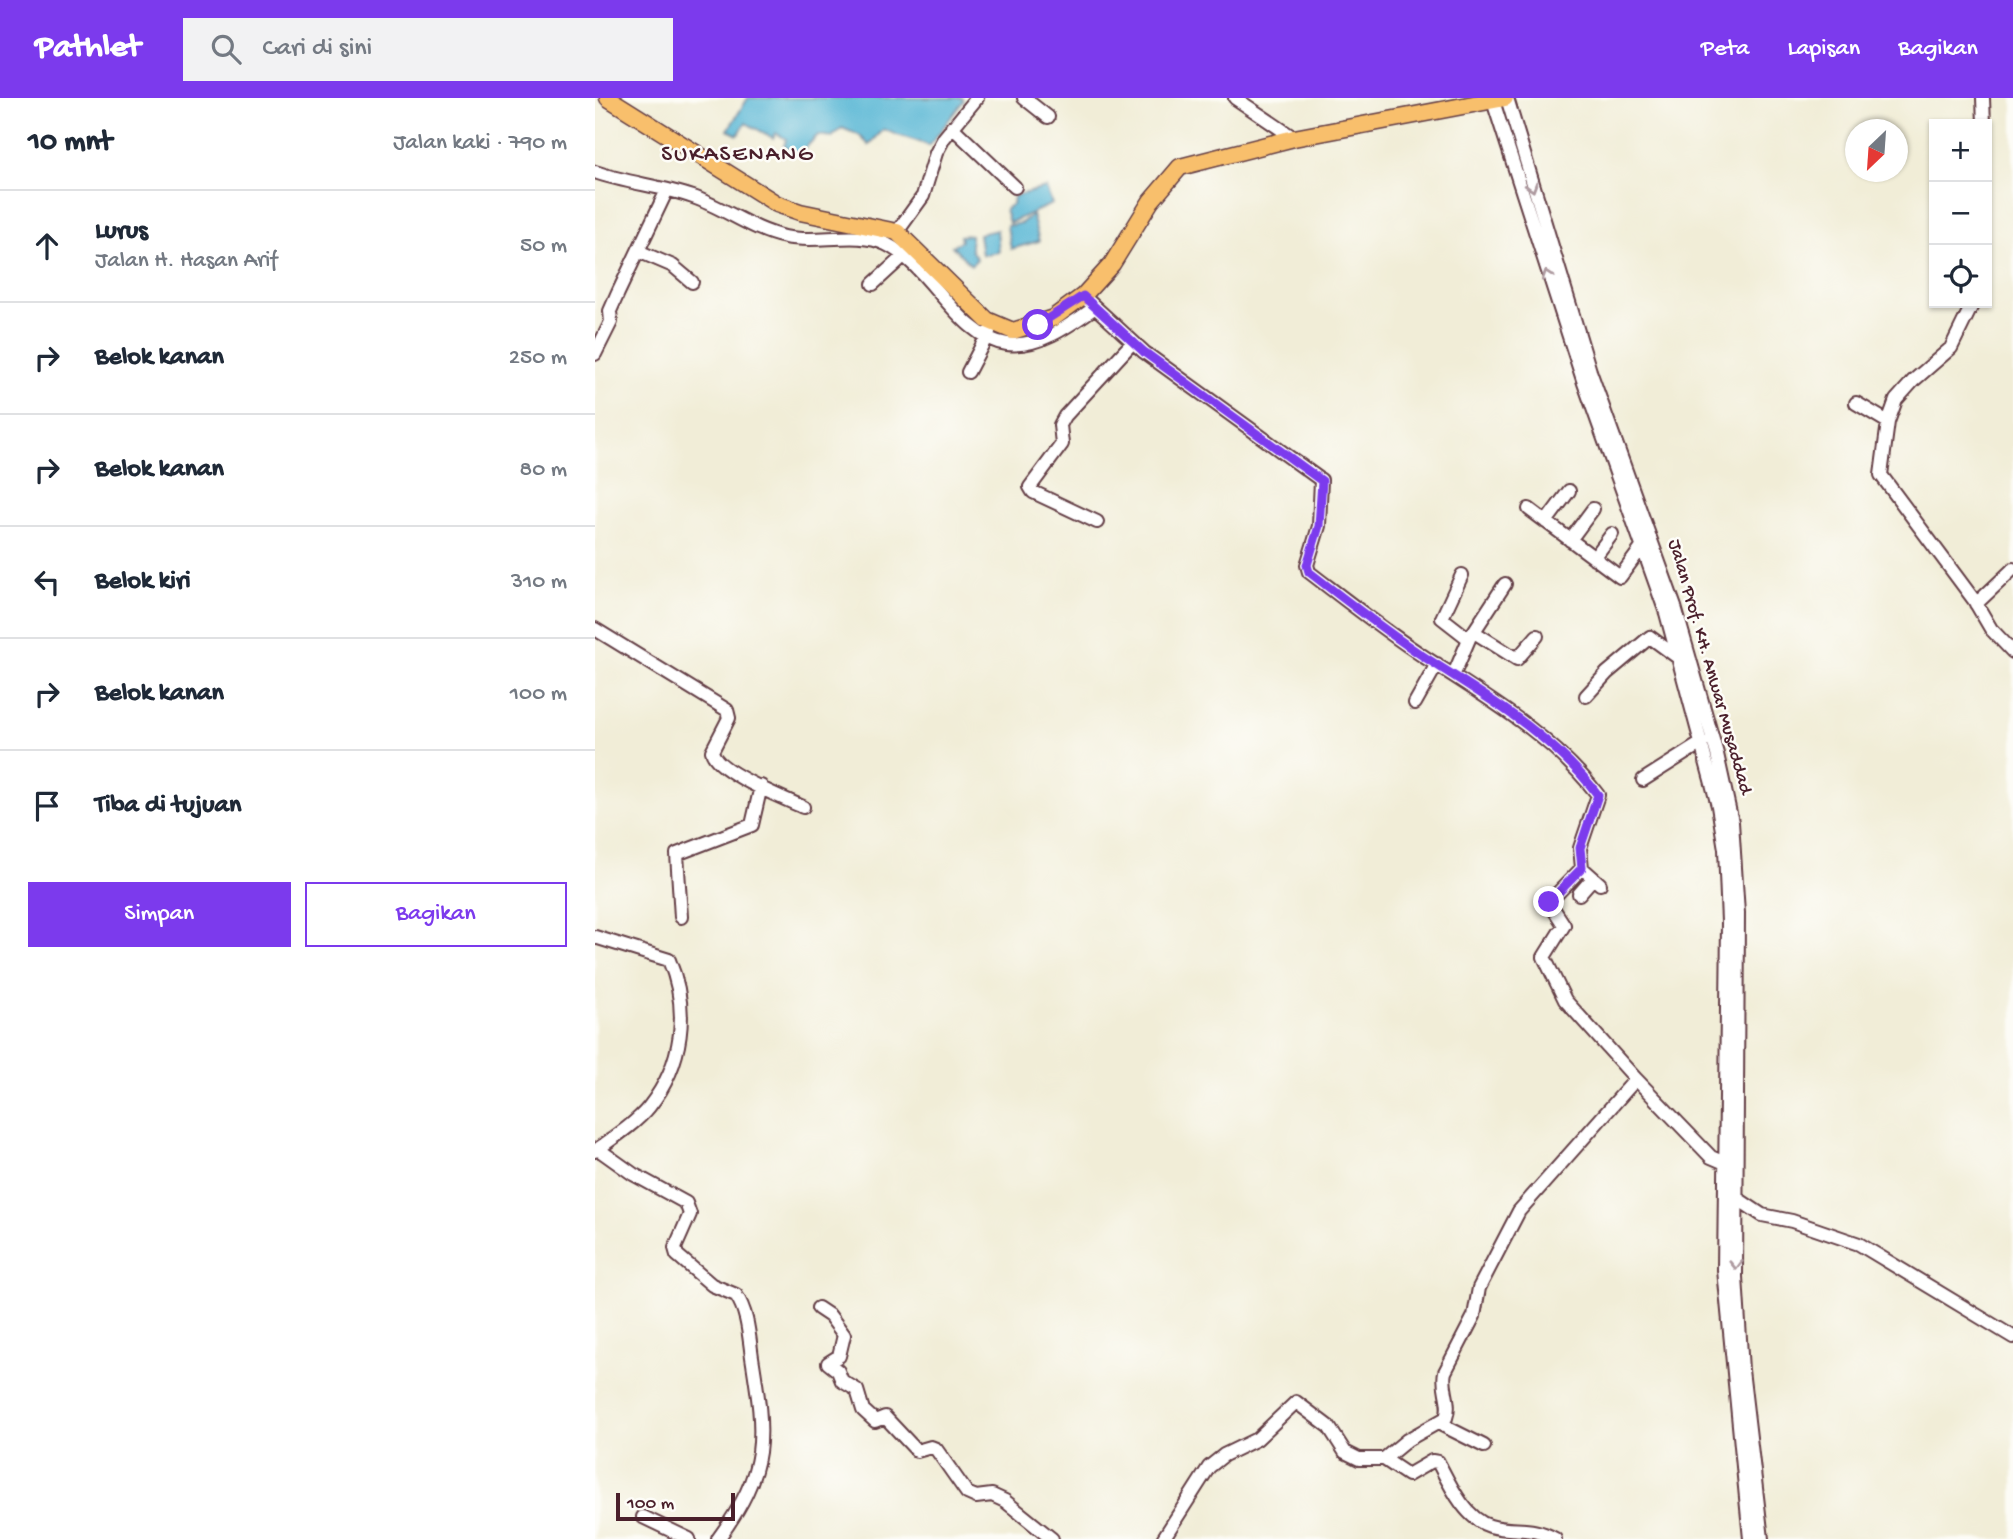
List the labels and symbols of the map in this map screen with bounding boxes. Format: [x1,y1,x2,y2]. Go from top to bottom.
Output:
north arrow [1845,119,1908,182]
district label: SUKASENANG [661,142,815,169]
one-way arrow [1524,180,1539,192]
one-way arrow [1541,270,1555,282]
route start [1022,309,1053,340]
street label: Jalan Prof. KH. Anwar Musaddad [1662,537,1757,799]
route end [1533,886,1564,917]
one-way arrow [1728,1260,1744,1270]
scale bar [616,1490,735,1522]

